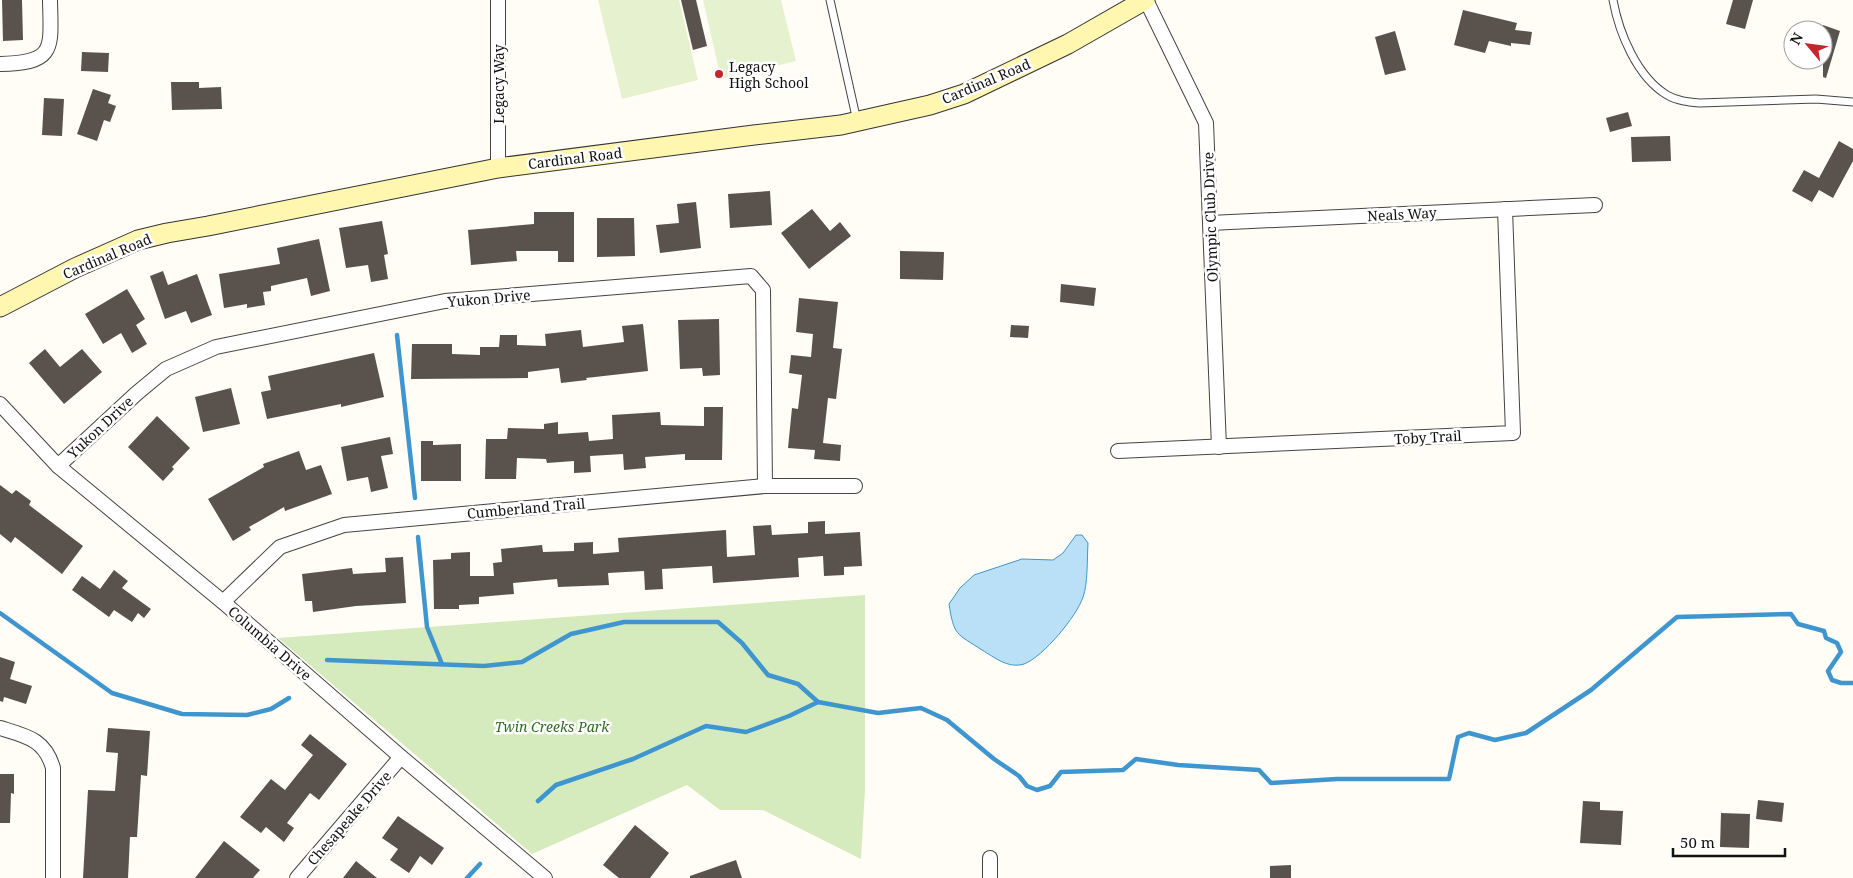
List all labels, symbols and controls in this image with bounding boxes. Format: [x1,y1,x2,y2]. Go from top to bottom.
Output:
north arrow [1783,20,1833,70]
text: N [1785,29,1807,48]
street label: Legacy Way [489,44,508,124]
street label: Cardinal Road [939,54,1034,108]
place label: Legacy High School [729,57,809,92]
marker: Legacy High School [713,68,725,80]
street label: Cardinal Road [527,143,624,173]
street label: Olympic Club Drive [1198,152,1222,282]
street label: Neals Way [1367,203,1437,225]
street label: Cardinal Road [60,229,155,283]
street label: Yukon Drive [446,285,531,311]
street label: Yukon Drive [62,392,137,463]
street label: Toby Trail [1394,426,1463,448]
street label: Cumberland Trail [466,493,586,523]
street label: Columbia Drive [224,602,316,684]
park label: Twin Creeks Park [495,717,610,736]
street label: Chesapeake Drive [303,767,395,869]
scale bar [1673,826,1786,858]
text: 50 m [1680,832,1715,852]

